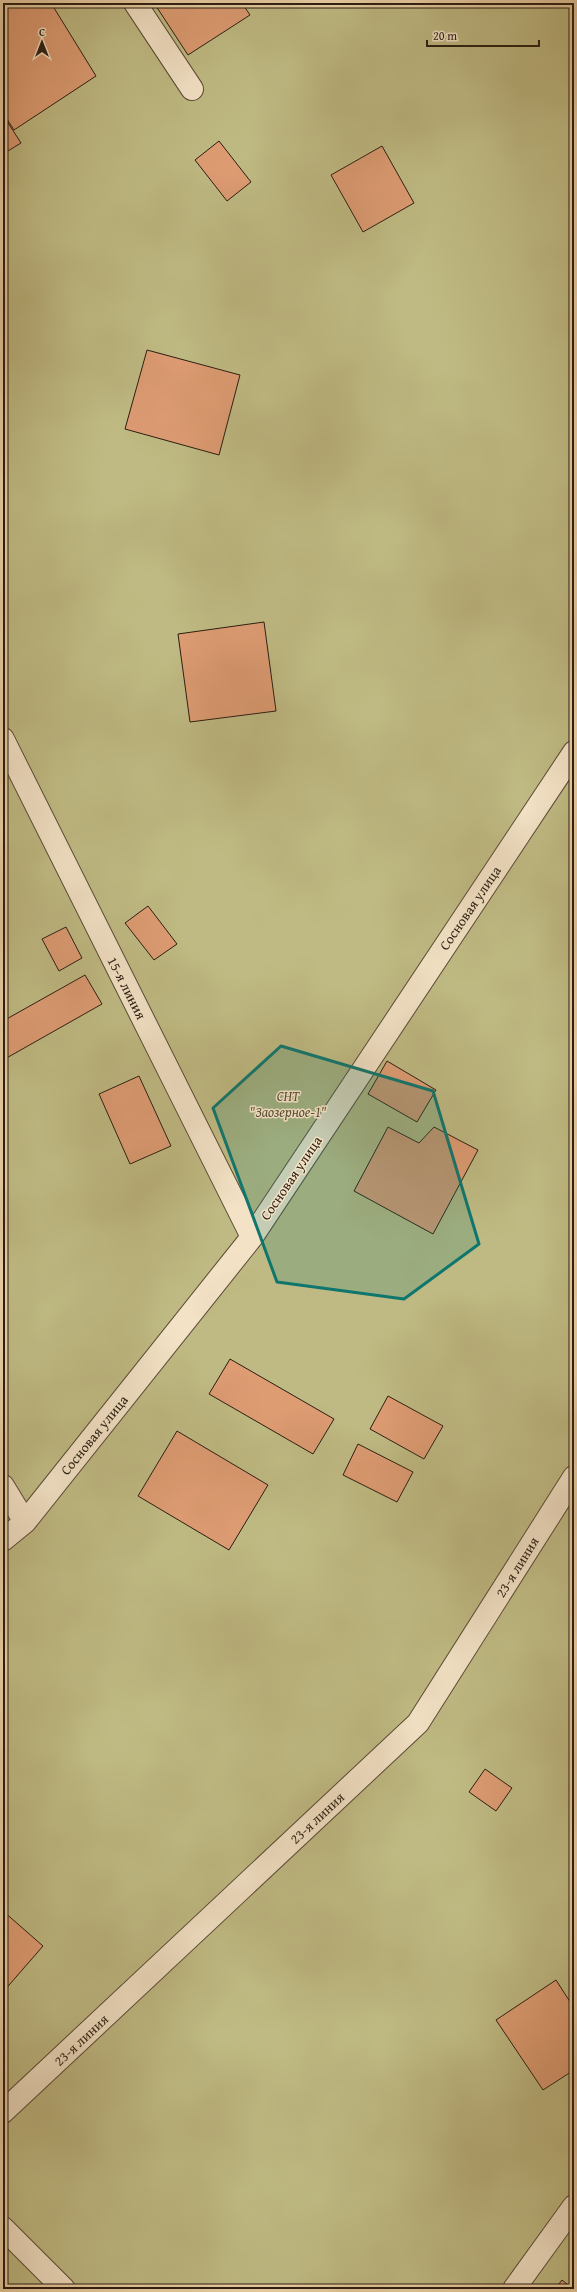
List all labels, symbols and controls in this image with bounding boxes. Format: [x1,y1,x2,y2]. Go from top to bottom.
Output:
north arrow [22,22,62,62]
scale bar [427,22,539,48]
text: С [39,24,45,40]
text: 20 m [433,27,457,44]
street label: Сосновая улица [434,862,506,954]
street label: 15-я линия [103,953,151,1023]
park label: СНТ "Заозерное-1" [250,1086,327,1122]
street label: Сосновая улица [255,1132,327,1224]
street label: Сосновая улица [55,1390,133,1479]
street label: 23-я линия [490,1533,544,1601]
street label: 23-я линия [285,1787,349,1849]
street label: 23-я линия [49,2009,113,2071]

